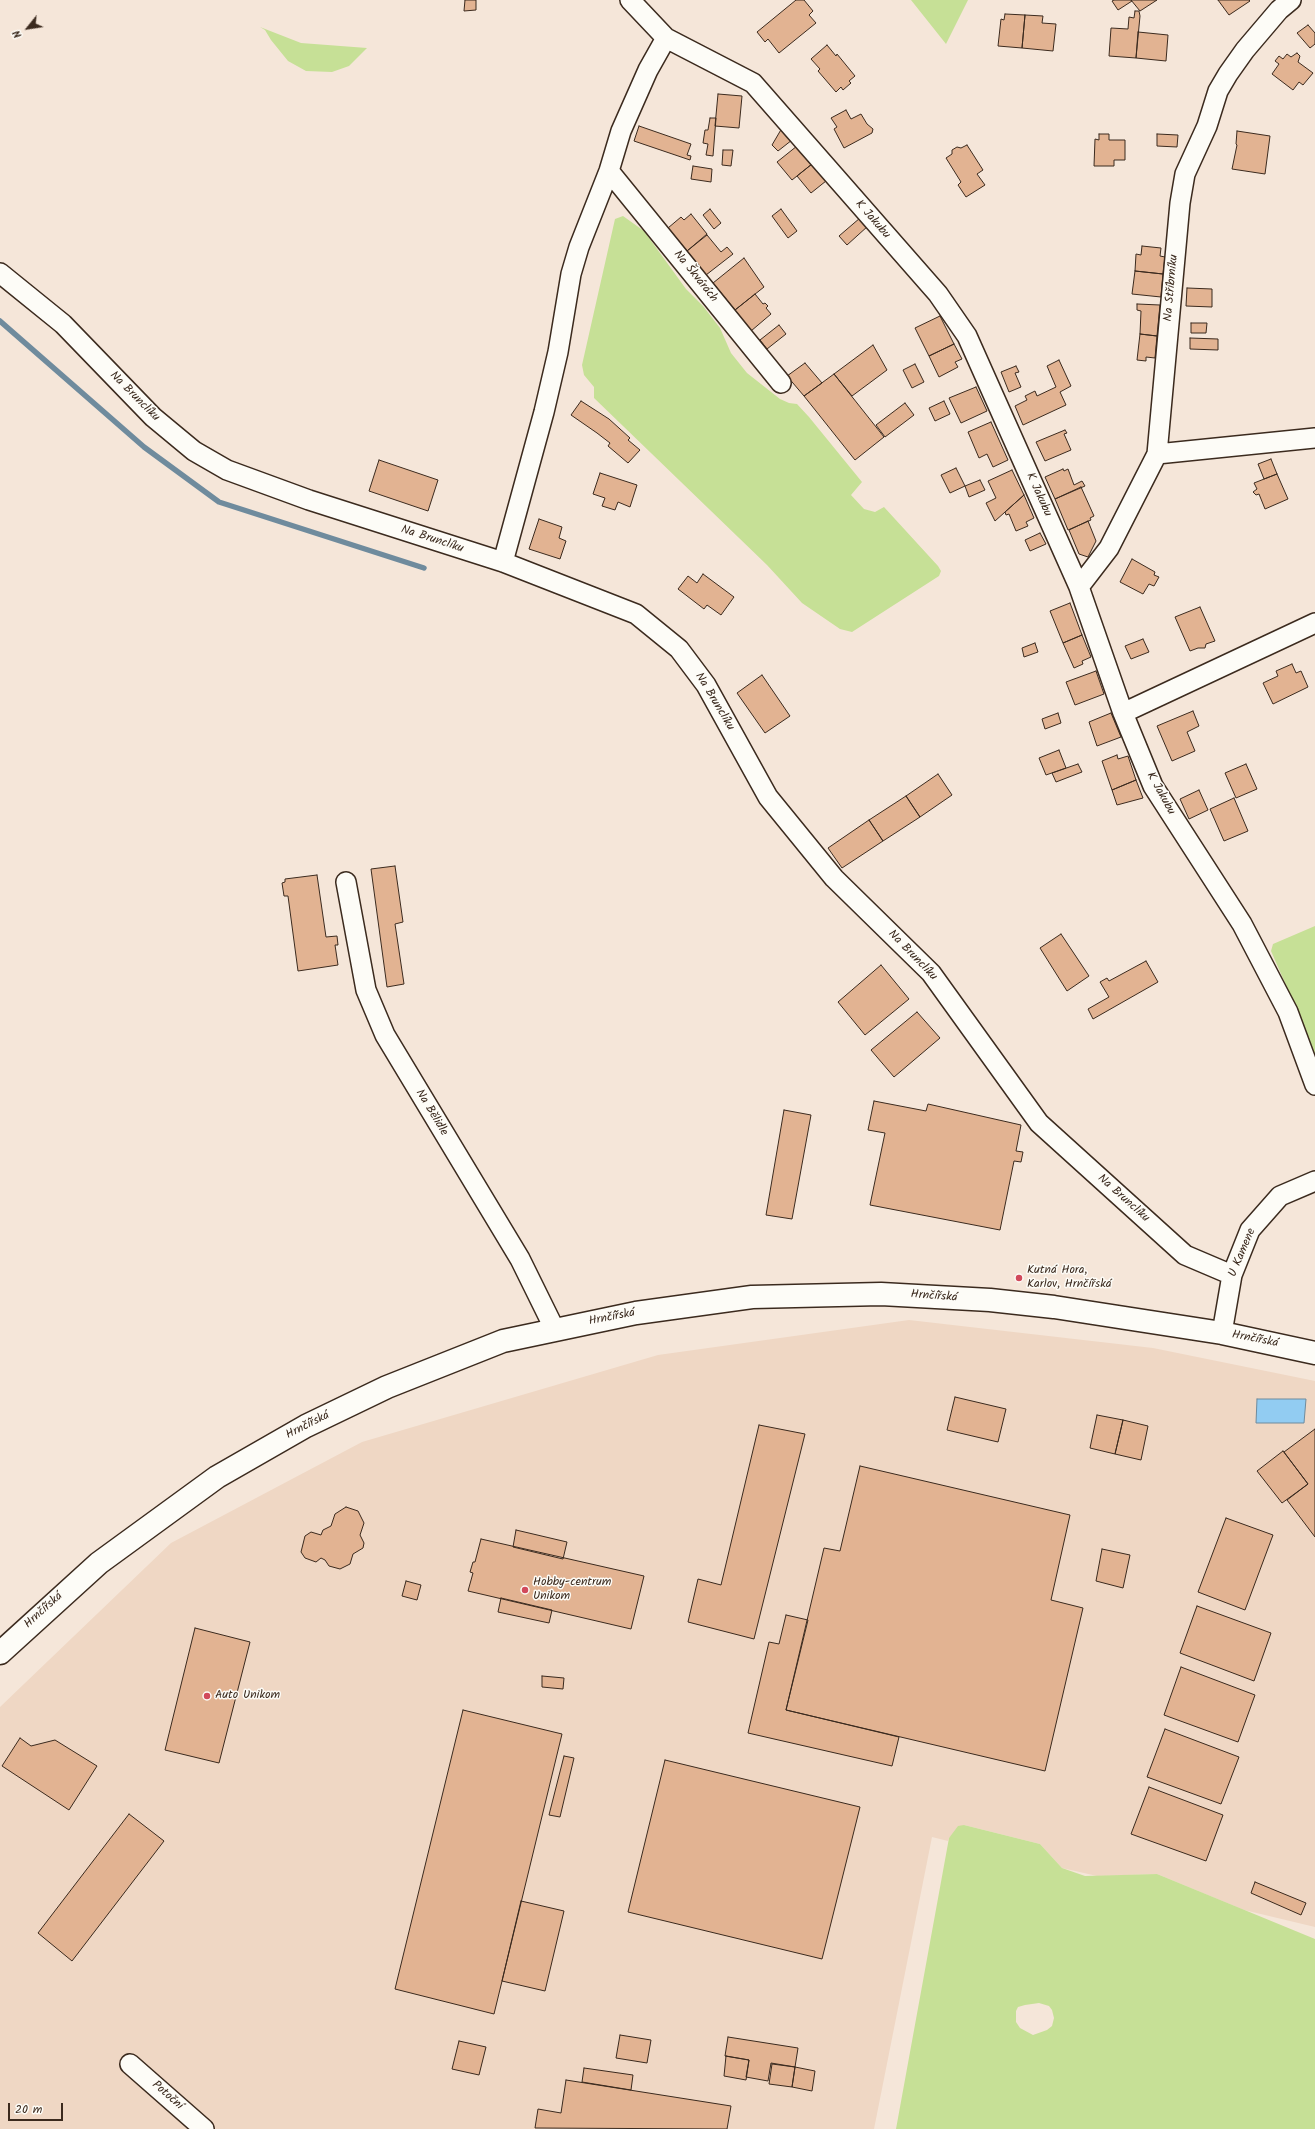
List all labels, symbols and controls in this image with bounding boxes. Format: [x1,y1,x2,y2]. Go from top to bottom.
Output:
north arrow [8,8,48,48]
text: N [8,26,27,42]
street label: K Jakubu [851,198,893,242]
street label: Na Škvárách [670,248,720,306]
street label: Na Stříbrníku [1162,254,1182,322]
street label: Na Brunclíku [106,369,162,425]
street label: K Jakubu [1022,471,1054,519]
street label: Na Brunclíku [399,523,465,557]
street label: Na Brunclíku [691,670,737,734]
street label: K Jakubu [1142,770,1178,818]
street label: Na Brunclíku [884,928,940,984]
street label: Na Bělidle [412,1087,450,1139]
street label: Na Brunclíku [1094,1172,1152,1226]
street label: U Kamene [1226,1227,1260,1279]
place label: Kutná Hora, Karlov, Hrnčířská [1027,1264,1112,1292]
marker: Kutná Hora, Karlov, Hrnčířská [1014,1273,1024,1283]
street label: Hrnčířská [910,1288,958,1306]
street label: Hrnčířská [588,1306,636,1330]
street label: Hrnčířská [1231,1328,1279,1352]
street label: Hrnčířská [284,1409,332,1443]
place label: Hobby-centrum Unikom [533,1576,611,1604]
marker: Hobby-centrum Unikom [520,1585,530,1595]
street label: Hrnčířská [22,1590,66,1632]
place label: Auto Unikom [215,1689,280,1703]
marker: Auto Unikom [202,1691,212,1701]
street label: Potoční [148,2079,186,2113]
scale bar [10,2095,65,2121]
text: 20 m [15,2100,42,2119]

